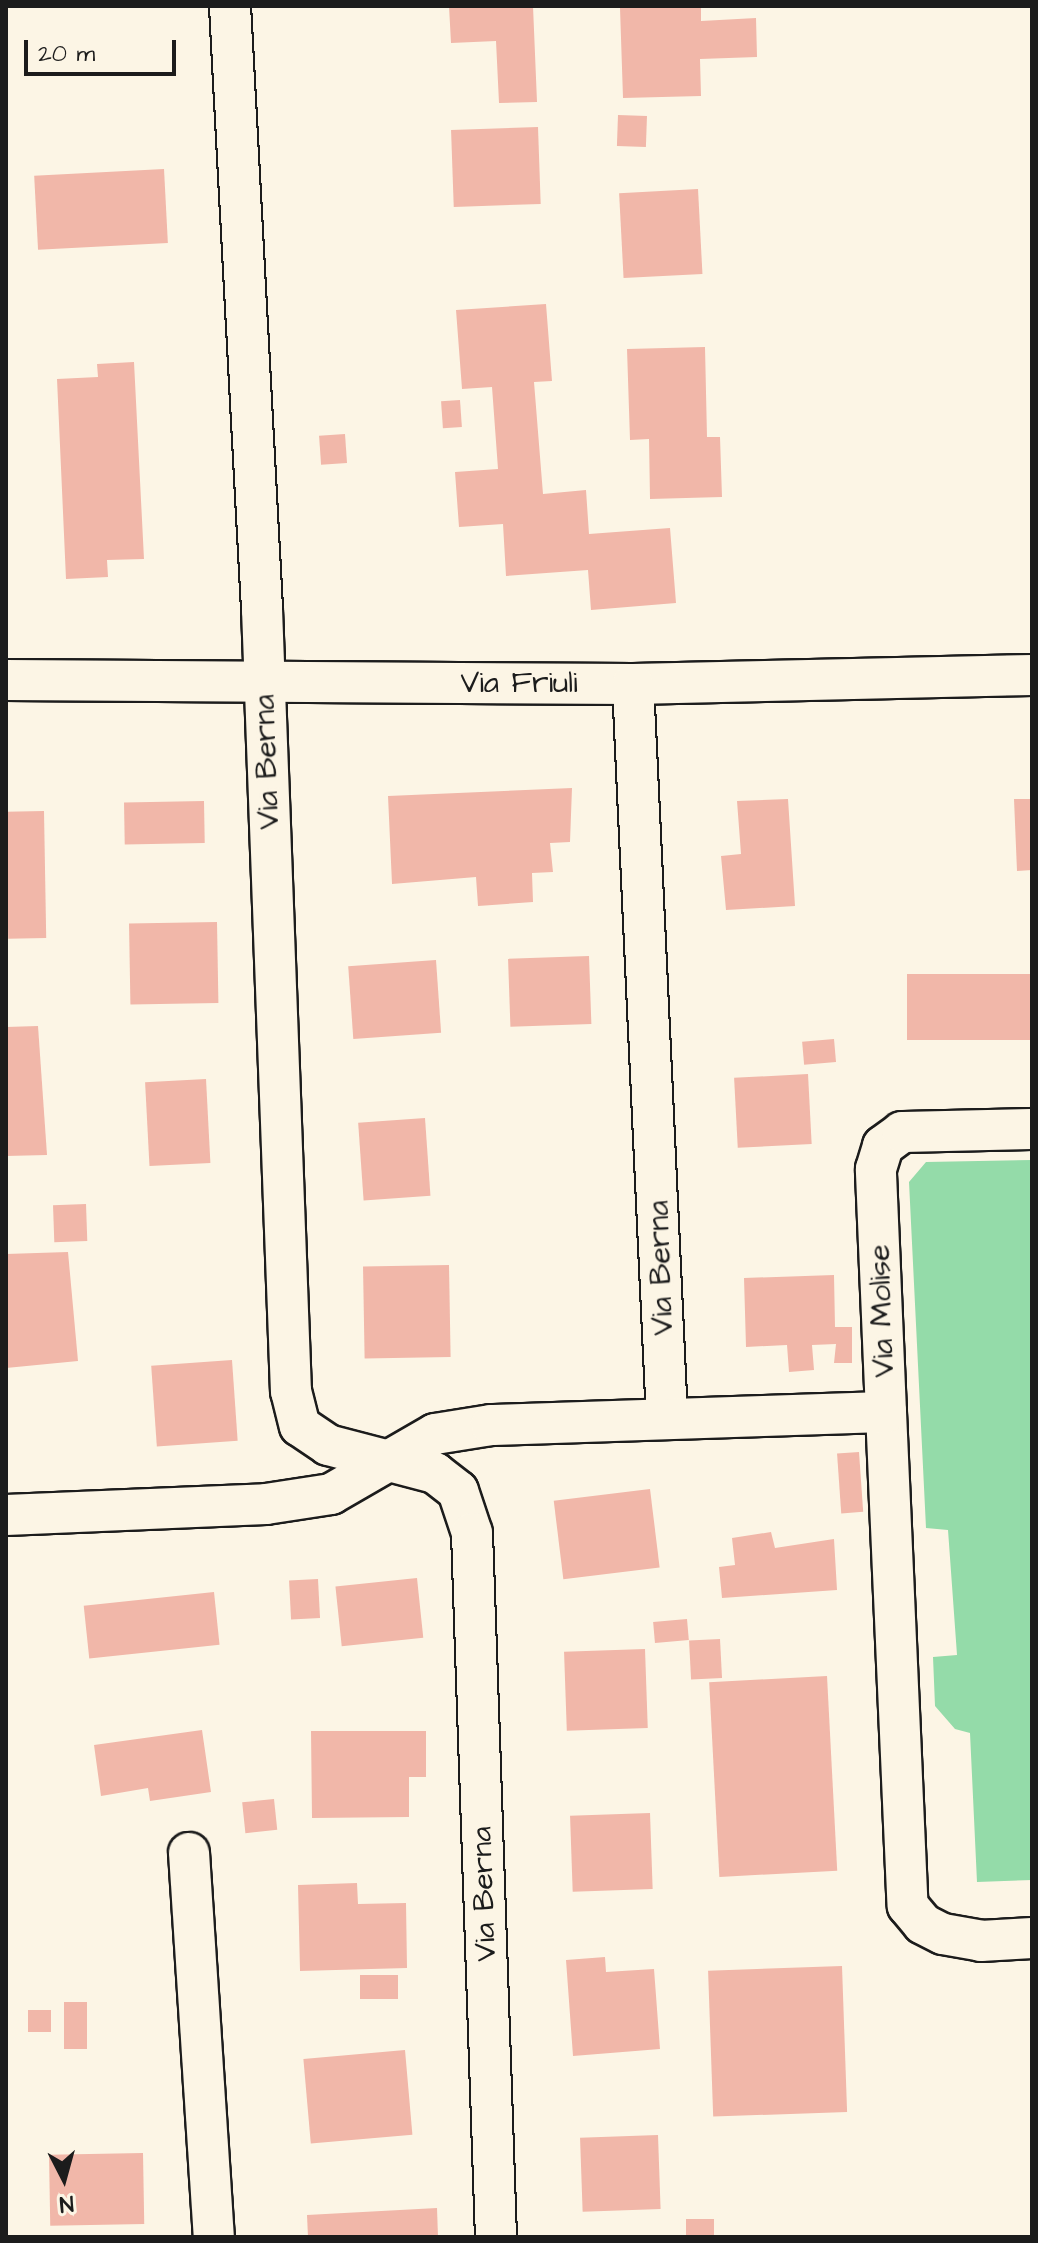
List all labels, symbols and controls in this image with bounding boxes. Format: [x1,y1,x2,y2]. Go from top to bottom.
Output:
scale bar [28,24,180,74]
text: 20 m [38,37,95,71]
street label: Via Friuli [461,665,577,701]
street label: Via Berna [247,694,287,830]
street label: Via Berna [641,1200,681,1336]
street label: Via Molise [862,1244,902,1378]
street label: Via Berna [464,1826,504,1962]
north arrow [24,2139,104,2219]
text: N [58,2187,75,2220]

